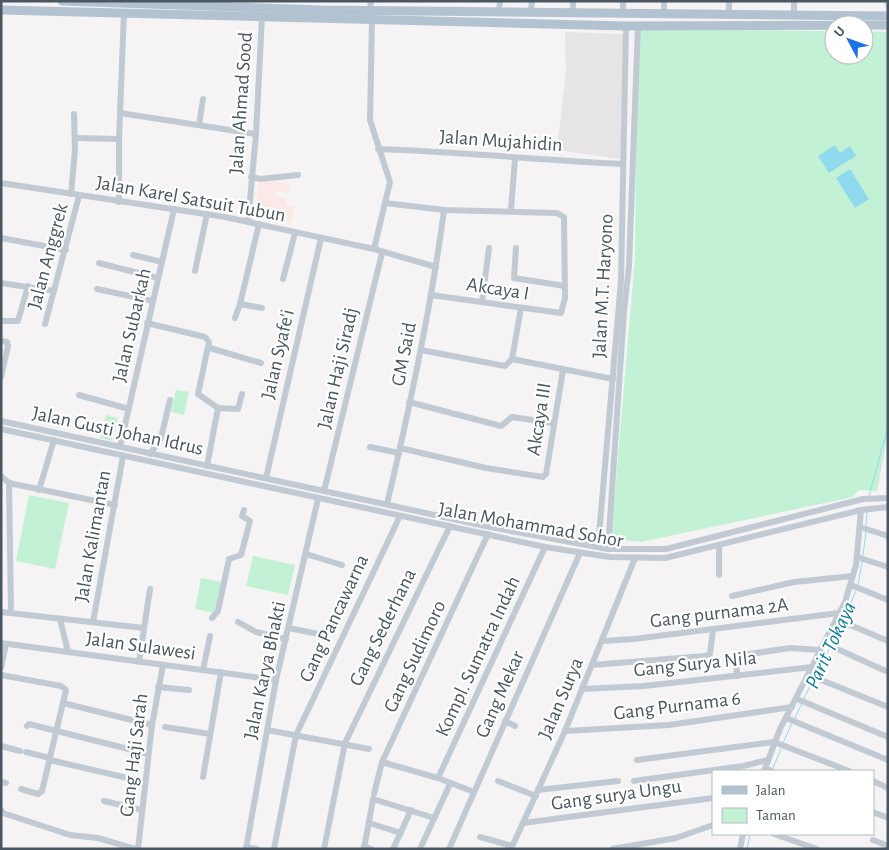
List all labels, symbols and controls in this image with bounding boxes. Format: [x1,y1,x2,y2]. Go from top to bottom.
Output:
north arrow [824,15,874,65]
text: U [832,24,848,40]
street label: Jalan Ahmad Sood [226,31,256,175]
street label: Jalan Mujahidin [439,127,563,155]
street label: Jalan Karel Satsuit Tubun [94,172,287,226]
street label: Jalan Anggrek [24,201,72,311]
street label: Jalan M.T. Haryono [589,213,617,359]
street label: Jalan Subarkah [109,266,155,384]
street label: Akcaya I [465,274,531,304]
street label: Jalan Haji Siradj [314,306,362,431]
street label: Jalan Syafe'i [258,307,298,401]
street label: GM Said [388,321,420,388]
street label: Akcaya III [523,381,555,457]
street label: Jalan Gusti Johan Idrus [30,403,205,459]
street label: Jalan Kalimantan [72,469,114,604]
street label: Jalan Mohammad Sohor [437,499,625,551]
street label: Gang Pancawarna [296,552,372,685]
street label: Gang Sederhana [346,566,420,689]
street label: Kompl. Sumatra Indah [432,573,524,740]
street label: Gang purnama 2A [649,595,790,631]
street label: Gang Sudimoro [380,597,450,715]
water label: Parit Tokaya [801,598,860,692]
street label: Jalan Karya Bhakti [241,599,289,741]
street label: Jalan Sulawesi [85,628,197,664]
street label: Gang Mekar [472,647,528,741]
street label: Gang Surya Nila [633,648,758,680]
street label: Jalan Surya [535,655,587,742]
street label: Gang Purnama 6 [612,688,742,724]
street label: Gang Haji Sarah [117,692,151,818]
legend [712,770,874,835]
street label: Gang surya Ungu [550,776,683,814]
text: Jalan [756,783,786,798]
text: Taman [756,808,796,823]

